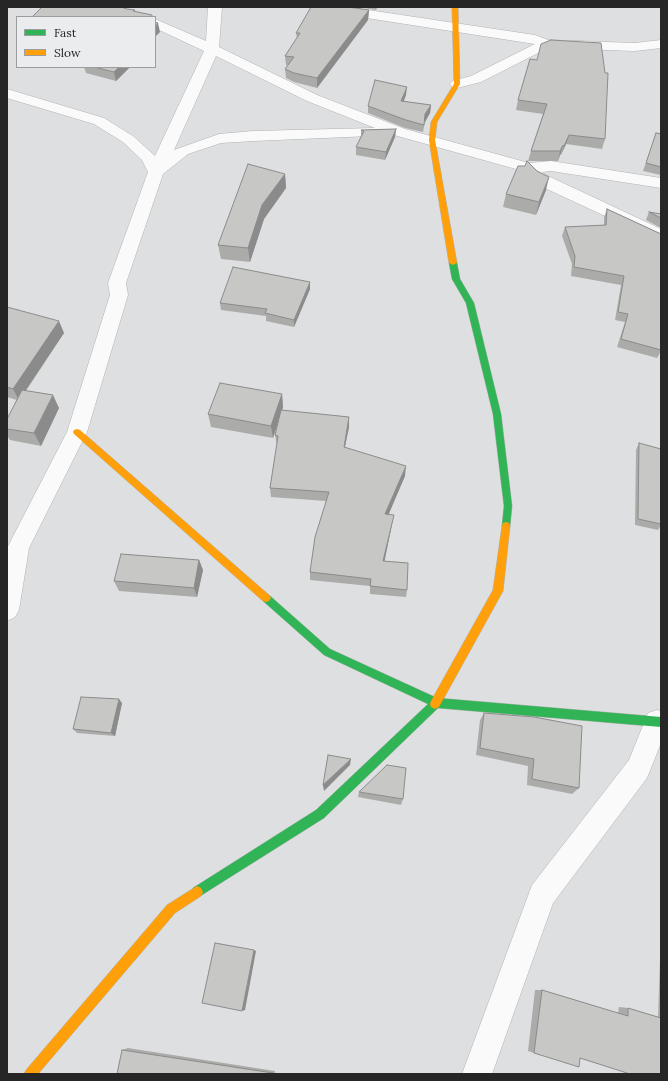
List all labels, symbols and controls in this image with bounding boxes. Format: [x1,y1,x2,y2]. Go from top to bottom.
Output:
legend [16,16,156,68]
text: Fast [54,25,77,40]
text: Slow [54,45,81,60]

